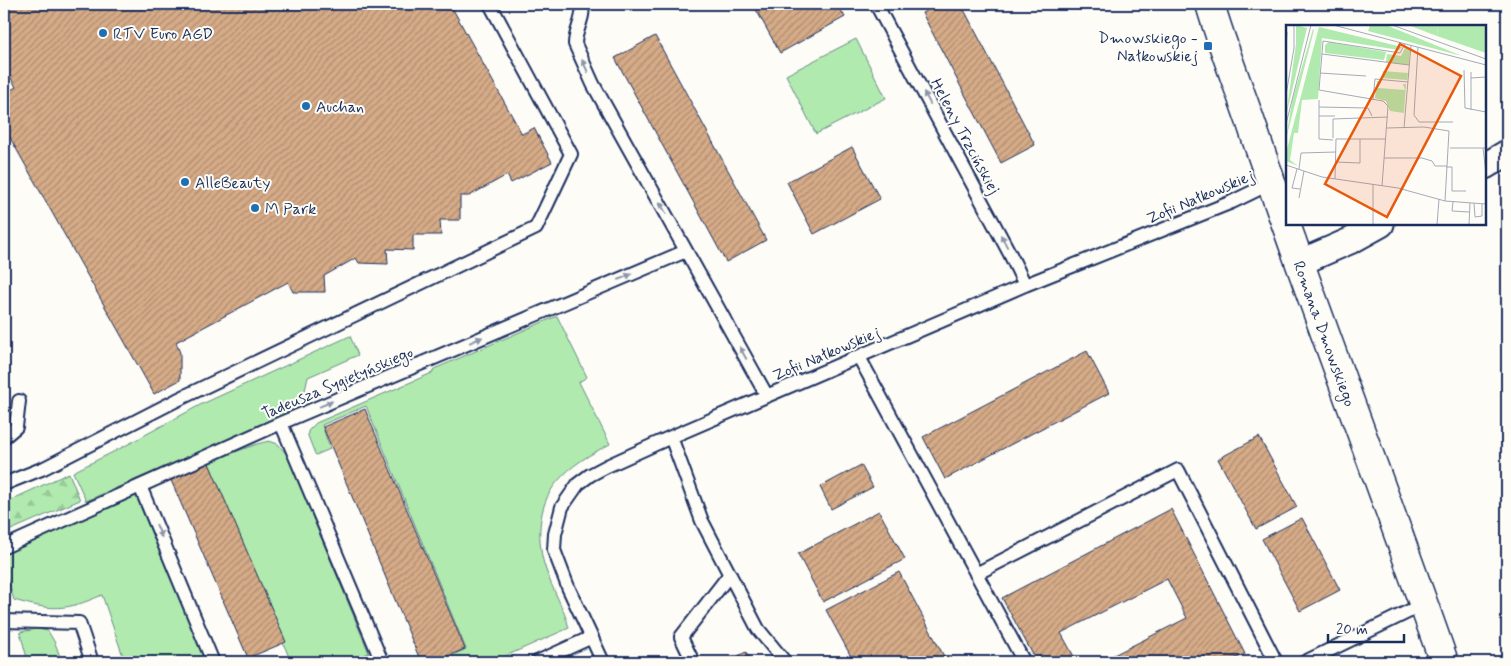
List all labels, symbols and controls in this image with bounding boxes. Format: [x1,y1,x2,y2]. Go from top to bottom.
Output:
place label: RTV Euro AGD [113,24,213,45]
inset map [1286,25,1486,225]
marker: RTV Euro AGD [97,27,109,39]
place label: Dmowskiego - Nałkowskiej [1098,28,1198,67]
marker: Dmowskiego - Nałkowskiej [1202,40,1214,52]
one-way arrow [580,59,588,73]
street label: Heleny Trzcińskiej [925,75,1004,198]
one-way arrow [923,91,931,105]
place label: Auchan [316,97,364,118]
marker: Auchan [300,100,312,112]
street label: Zofii Nałkowskiej [1144,165,1258,230]
place label: AlleBeauty [195,173,270,194]
marker: AlleBeauty [179,176,191,188]
place label: M Park [265,199,316,220]
marker: M Park [249,202,261,214]
one-way arrow [658,202,667,215]
one-way arrow [999,235,1008,248]
street label: Romana Dmowskiego [1288,258,1360,410]
one-way arrow [618,273,633,281]
street label: Zofii Nałkowskiej [770,322,884,387]
one-way arrow [469,336,483,344]
street label: Tadeusza Sygietyńskiego [259,342,417,426]
one-way arrow [739,347,748,360]
one-way arrow [319,400,334,408]
one-way arrow [155,524,163,538]
scale bar [1328,611,1405,643]
text: 20 m [1336,620,1368,640]

